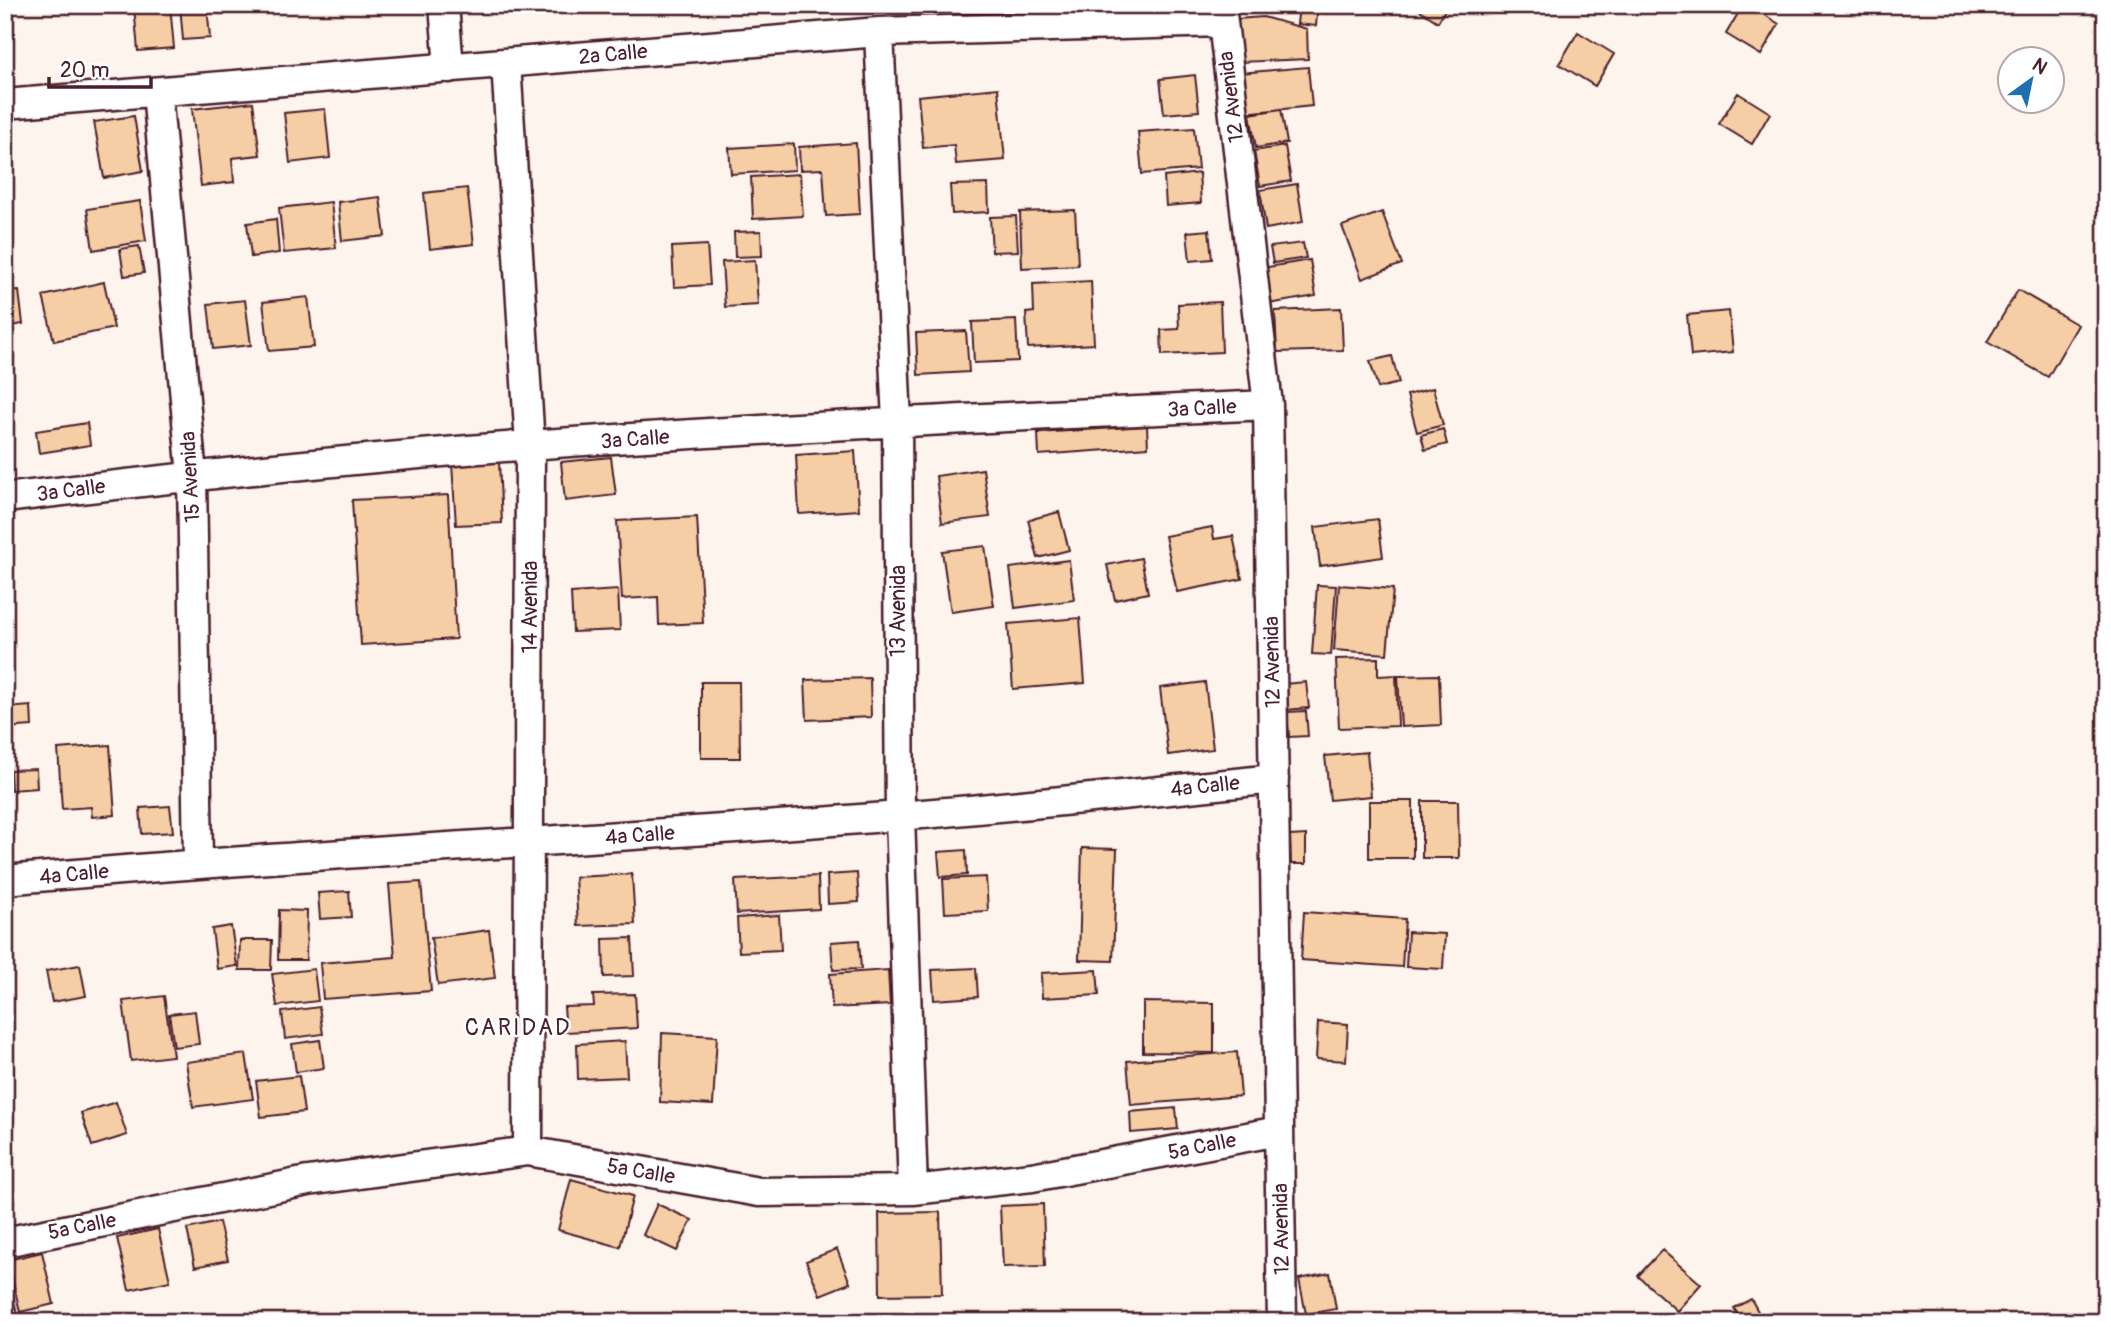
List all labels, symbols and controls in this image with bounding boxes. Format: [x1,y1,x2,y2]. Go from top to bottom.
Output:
street label: 2a Calle [577,38,649,71]
scale bar [49,46,150,90]
north arrow [1996,46,2066,116]
street label: 12 Avenida [1212,50,1250,144]
text: N [2028,53,2052,80]
text: 20 m [60,57,109,84]
street label: 3a Calle [1167,393,1238,424]
street label: 3a Calle [600,424,671,455]
street label: 15 Avenida [175,431,206,523]
street label: 3a Calle [35,473,108,508]
street label: 14 Avenida [517,561,544,653]
street label: 13 Avenida [885,565,912,657]
street label: 12 Avenida [1258,616,1287,708]
street label: 4a Calle [1169,769,1242,804]
street label: 4a Calle [604,820,676,851]
street label: 4a Calle [38,858,111,891]
district label: CARIDAD [465,1013,571,1042]
street label: 5a Calle [1166,1127,1239,1166]
street label: 5a Calle [605,1152,678,1191]
street label: 12 Avenida [1267,1183,1296,1275]
street label: 5a Calle [46,1207,119,1246]

